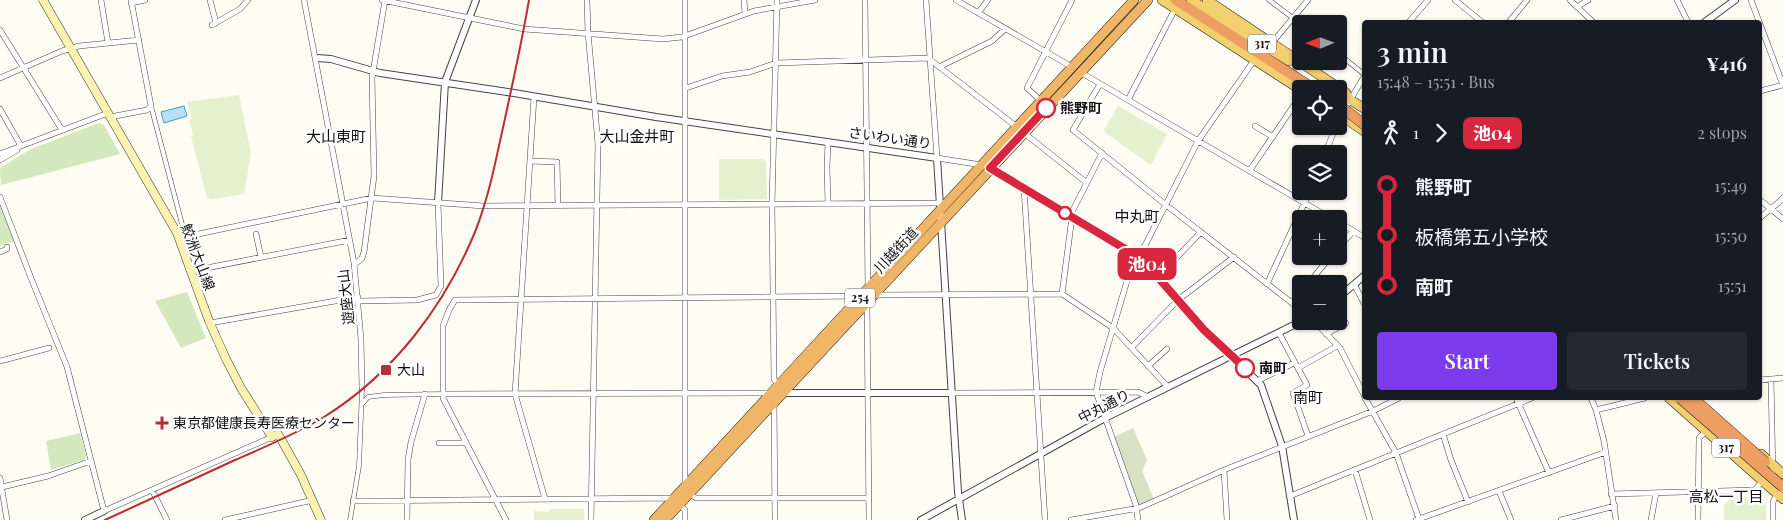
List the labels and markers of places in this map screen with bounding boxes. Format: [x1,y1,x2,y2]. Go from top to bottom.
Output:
marker: 熊野町 [1036,98,1056,118]
place label: 熊野町 [1060,98,1102,117]
unlabelled marker [1058,206,1072,220]
marker: 南町 [1235,358,1255,378]
place label: 南町 [1259,358,1287,377]
place label: 大山 [397,360,425,379]
marker: 大山 [379,363,393,377]
place label: 東京都健康長寿医療センター [173,413,355,432]
marker: 東京都健康長寿医療センター [155,416,169,430]

